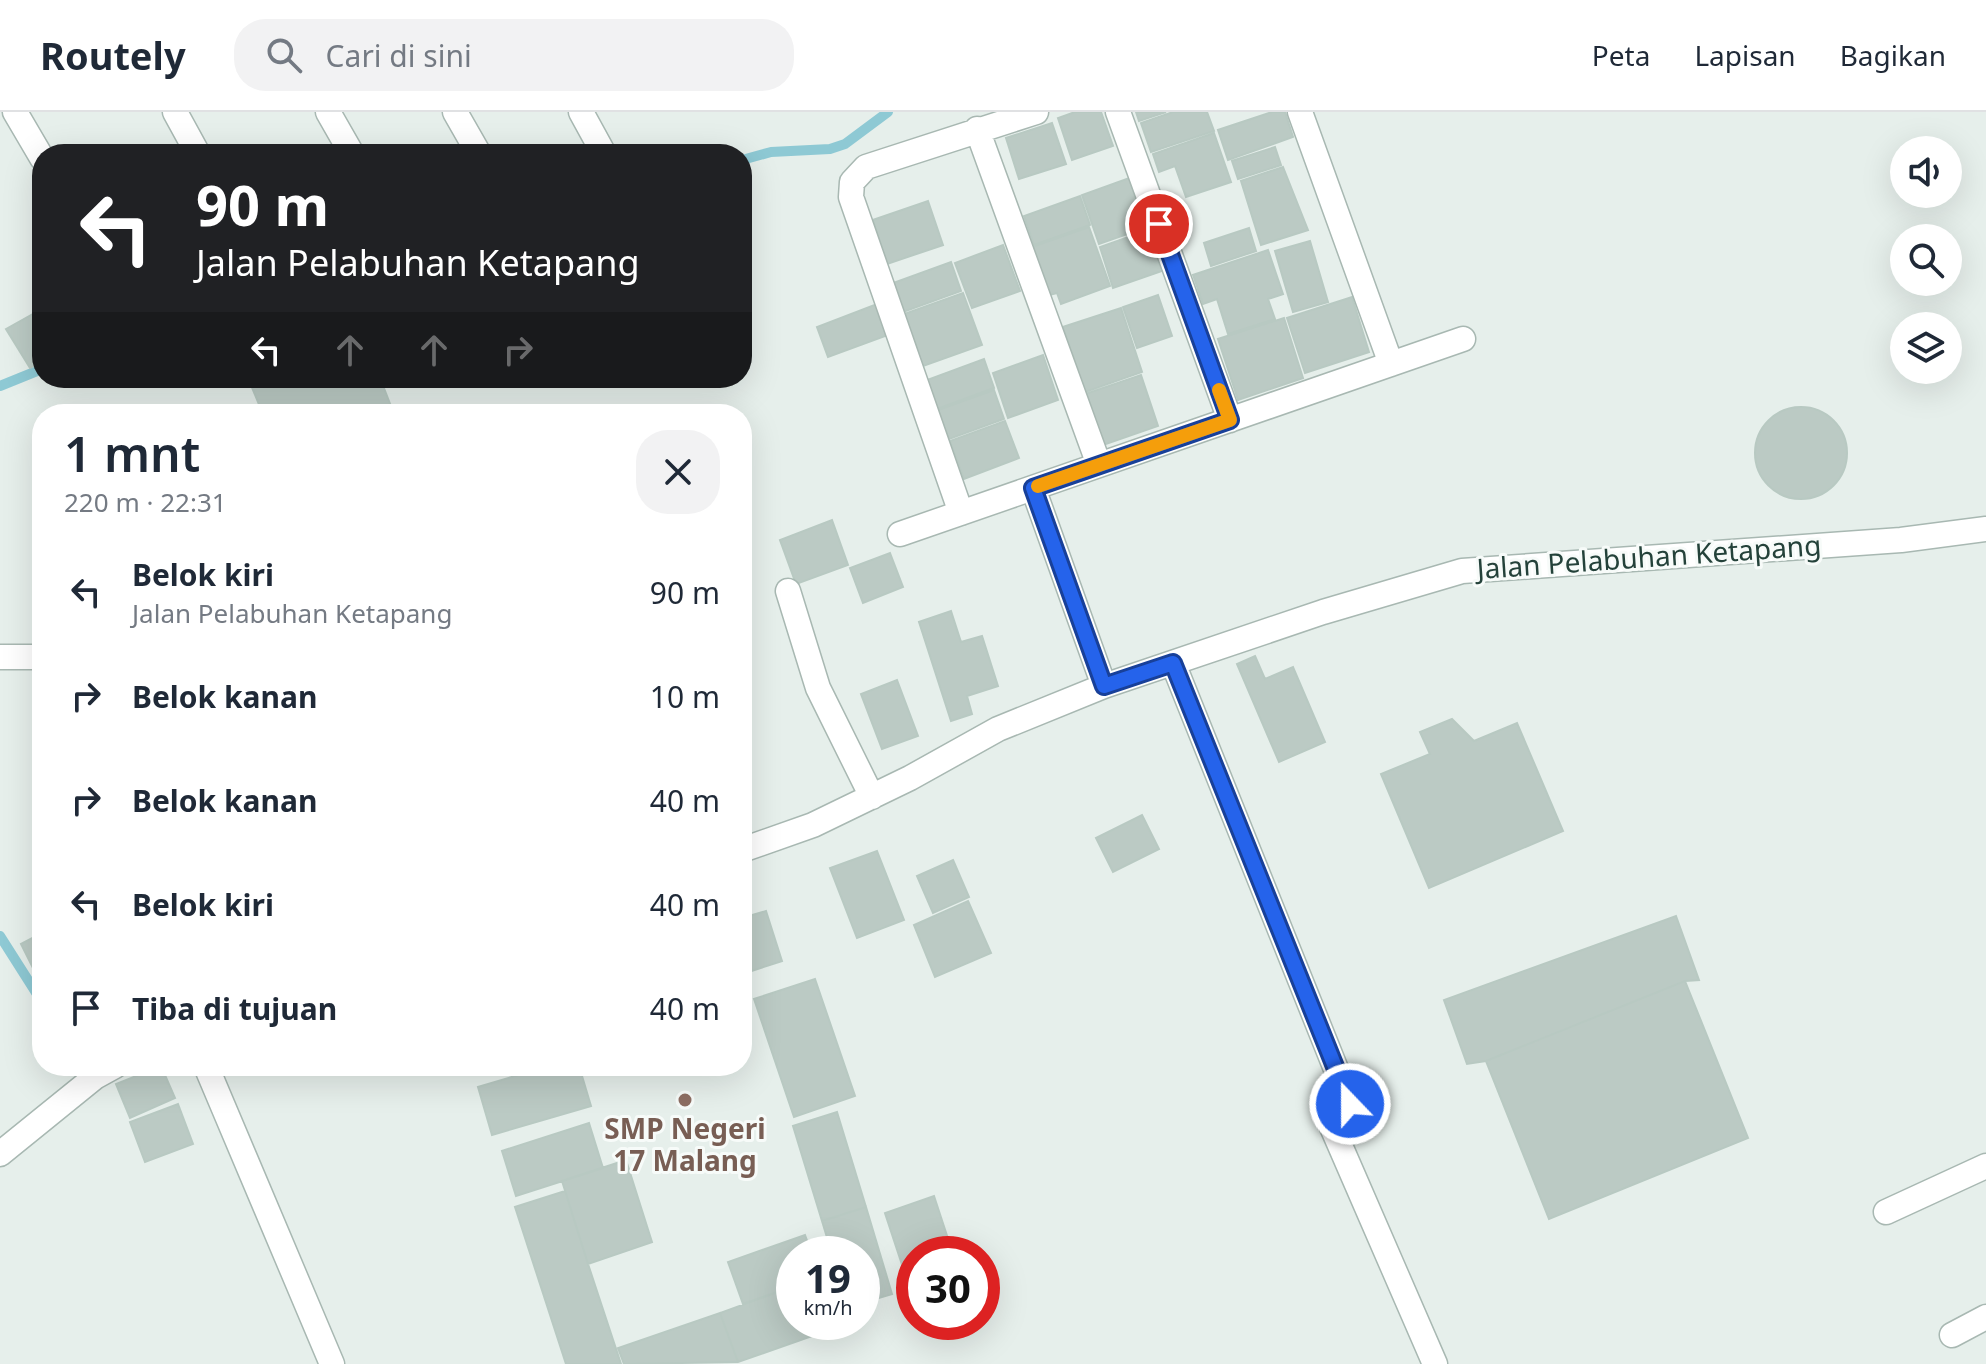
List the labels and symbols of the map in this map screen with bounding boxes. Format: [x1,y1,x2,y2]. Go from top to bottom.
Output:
pin [1125,190,1193,258]
street label: Jalan Pelabuhan Ketapang [1473,525,1822,587]
position arrow [1308,1062,1392,1146]
marker: SMP Negeri 17 Malang [676,1091,694,1109]
place label: SMP Negeri 17 Malang [604,1109,766,1179]
speed limit sign: 30 [896,1236,1000,1340]

